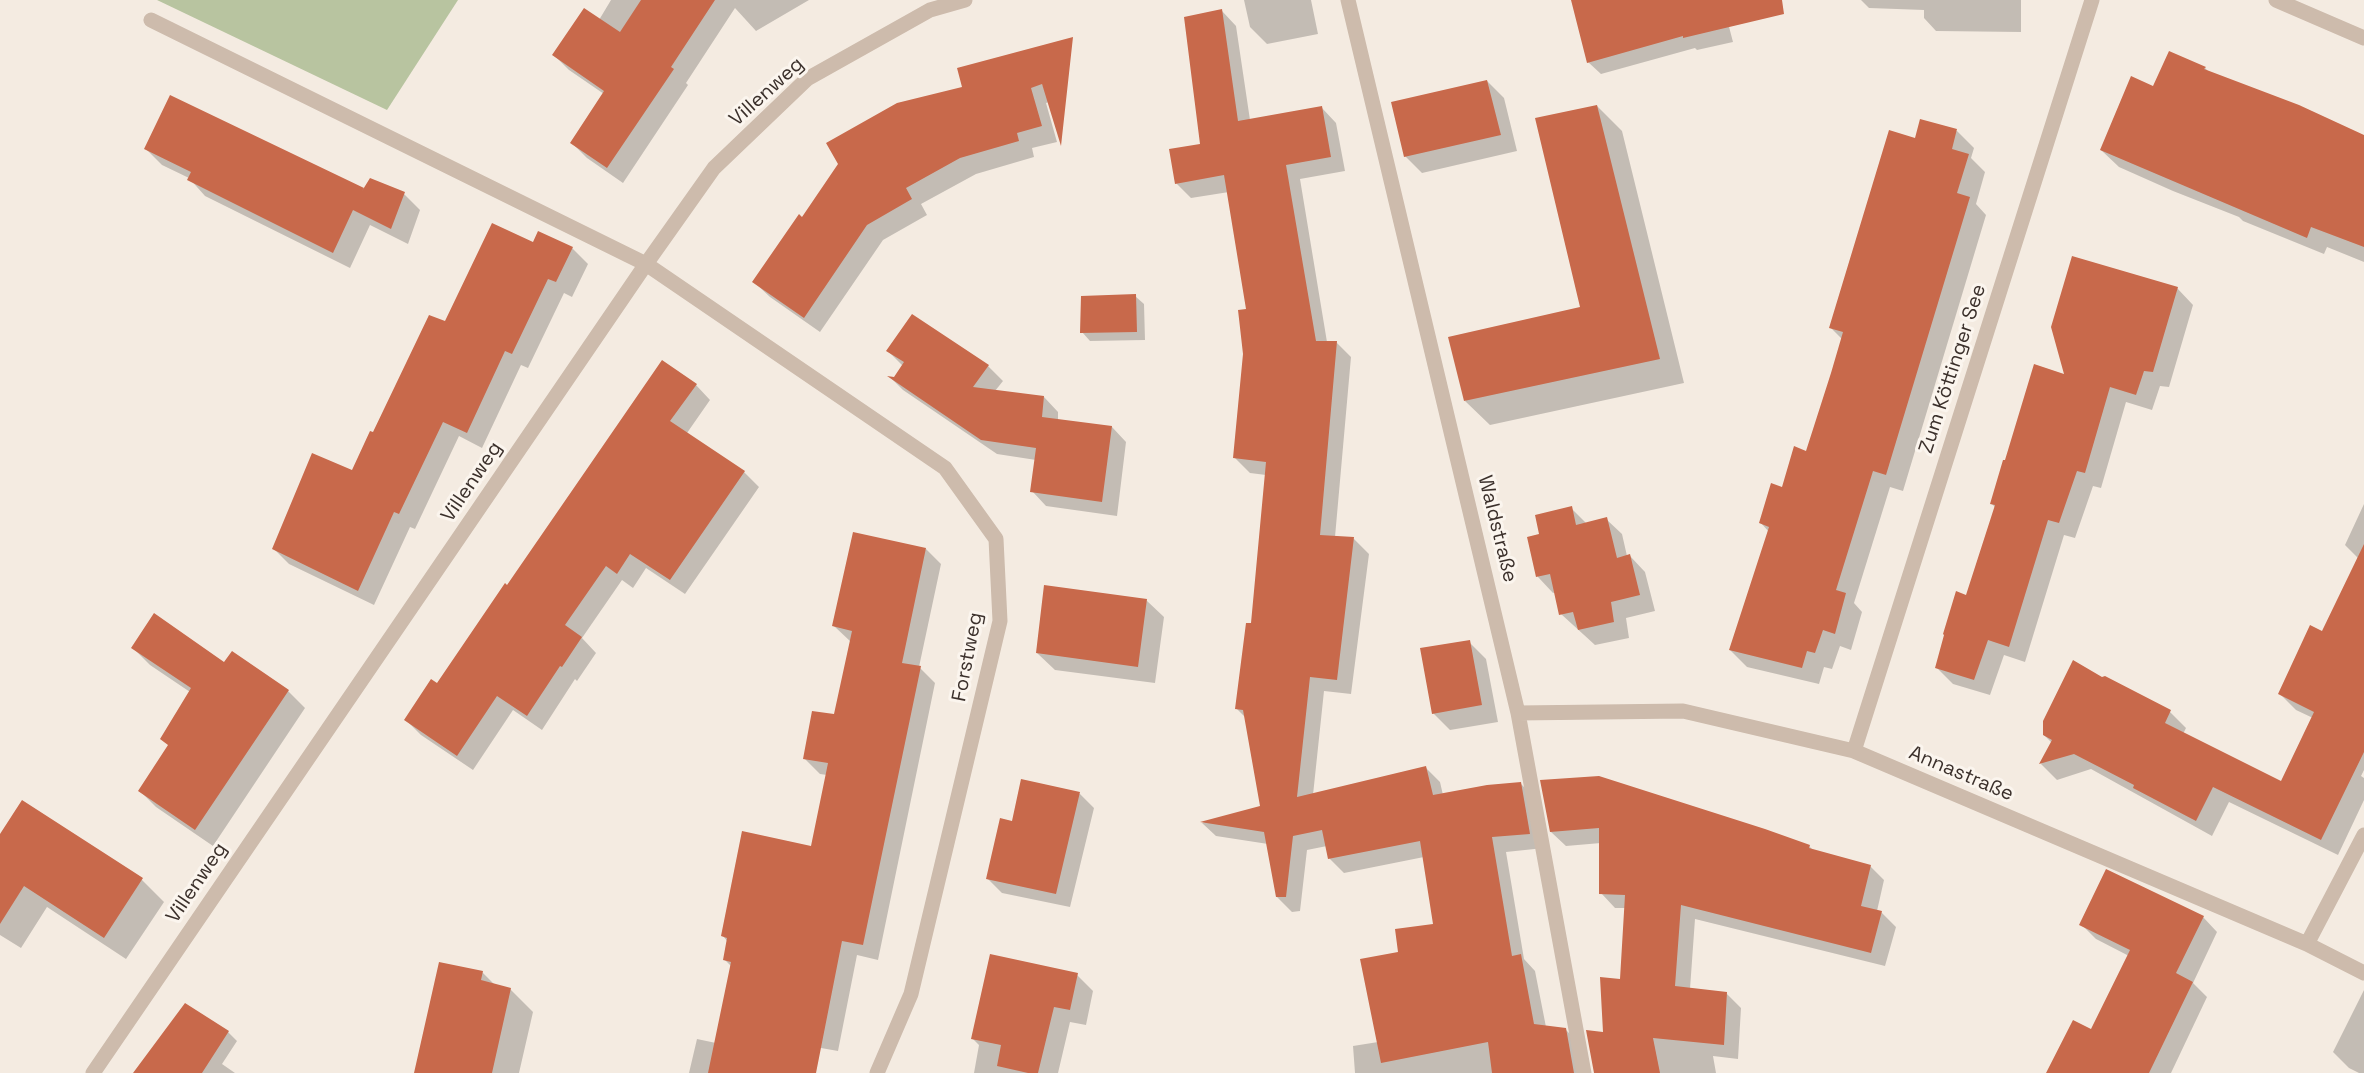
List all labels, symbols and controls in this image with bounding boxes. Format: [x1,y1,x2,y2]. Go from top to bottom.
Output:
street label: Villenweg [725,52,809,132]
street label: Zum Köttinger See [1914,281,1992,457]
street label: Villenweg [436,437,508,527]
street label: Waldstraße [1472,473,1522,585]
street label: Forstweg [948,610,988,704]
street label: Annastraße [1905,741,2017,807]
street label: Villenweg [161,838,233,928]

